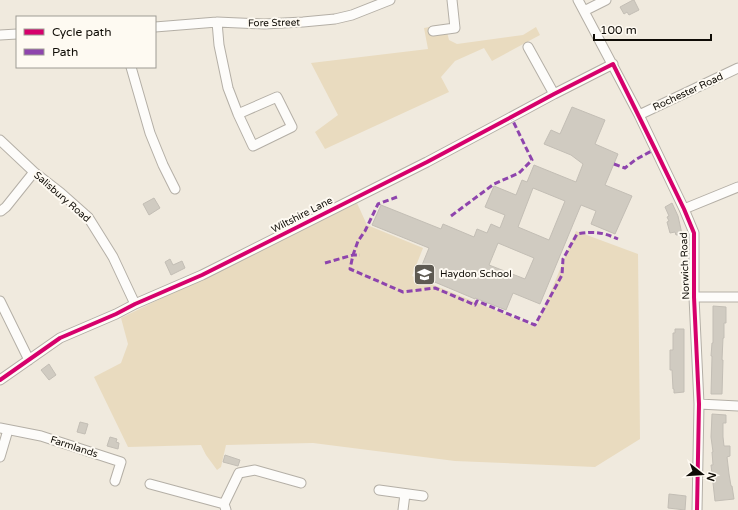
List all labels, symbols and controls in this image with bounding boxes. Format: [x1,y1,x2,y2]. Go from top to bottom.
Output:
legend [16,16,156,68]
scale bar [594,16,711,42]
street label: Fore Street [248,17,300,29]
text: 100 m [600,23,637,37]
text: Cycle path [52,25,111,39]
text: Path [52,45,78,59]
street label: Rochester Road [651,70,725,114]
street label: Salisbury Road [31,169,93,225]
street label: Wiltshire Lane [269,194,335,236]
street label: Norwich Road [678,232,692,300]
school or university icon: Haydon School [412,261,438,287]
place label: Haydon School [440,268,512,280]
street label: Farmlands [49,434,99,460]
north arrow [682,454,722,494]
text: N [704,471,719,483]

